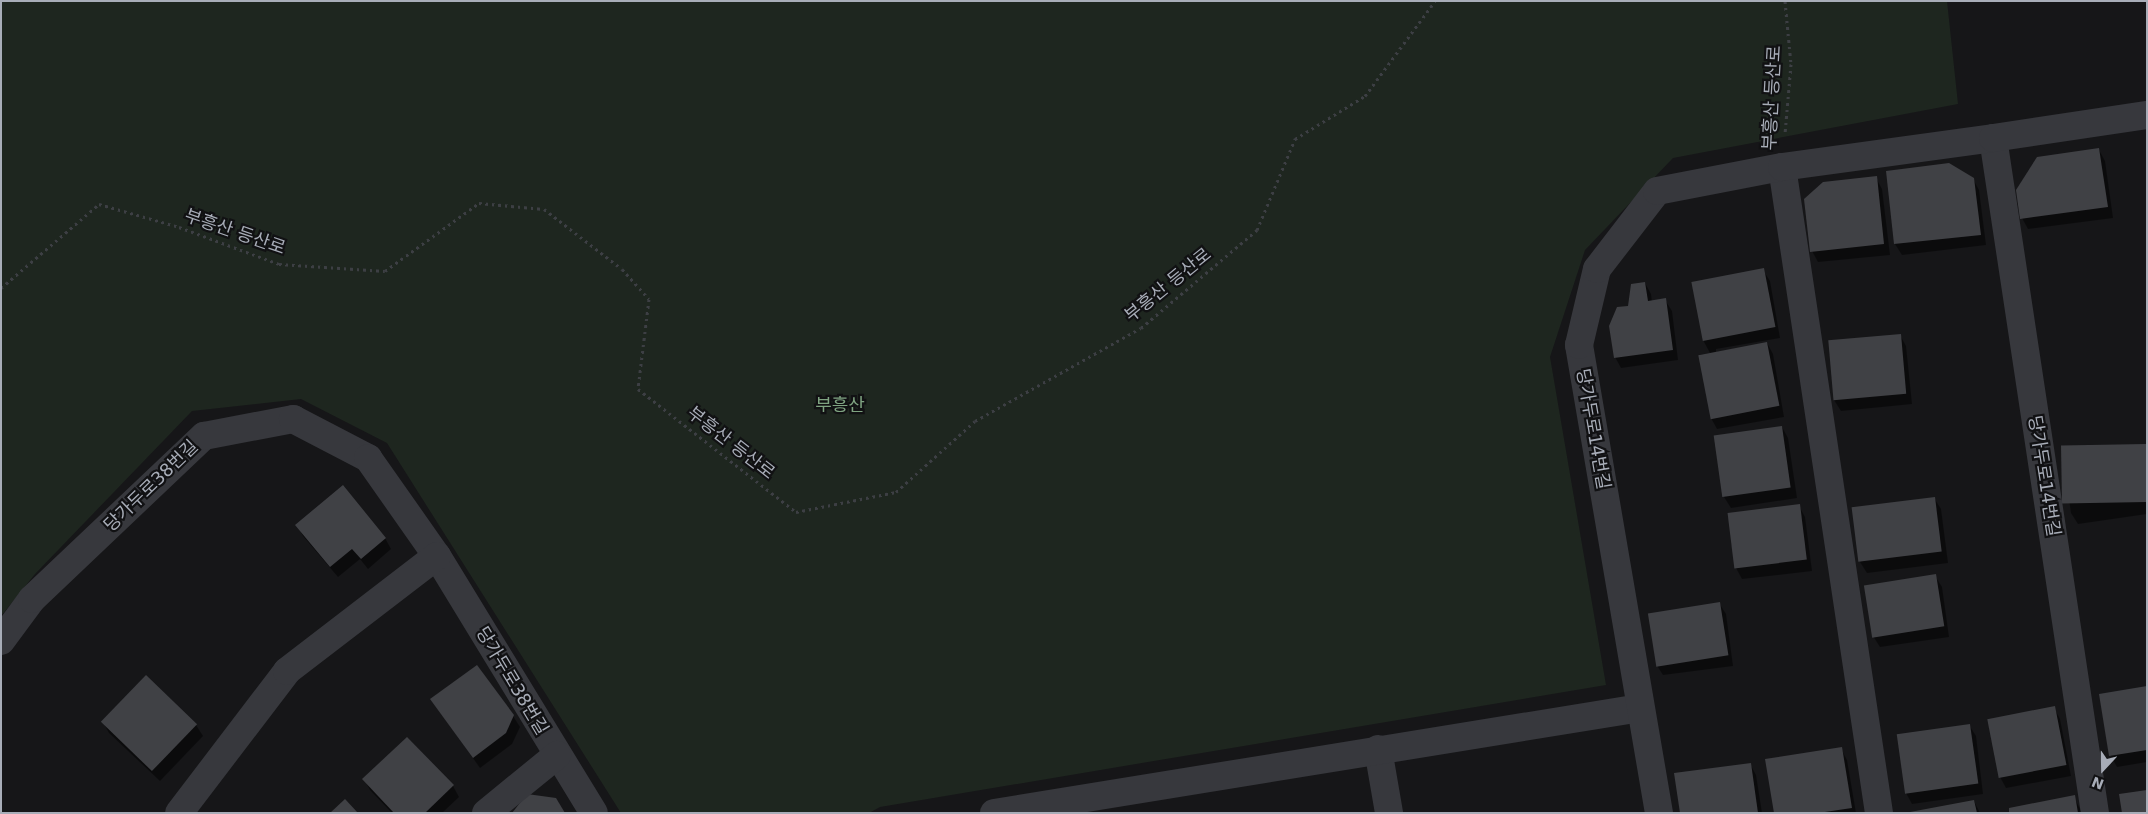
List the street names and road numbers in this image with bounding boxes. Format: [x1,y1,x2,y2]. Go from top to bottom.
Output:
street label: 부흥산 등산로 [1758,45,1786,151]
street label: 부흥산 등산로 [182,205,288,259]
street label: 부흥산 등산로 [1120,244,1216,326]
street label: 당가두로14번길 [1572,367,1614,491]
street label: 부흥산 등산로 [683,402,779,484]
street label: 당가두로14번길 [2024,414,2064,538]
street label: 당가두로38번길 [100,436,202,536]
street label: 당가두로38번길 [471,623,553,739]

